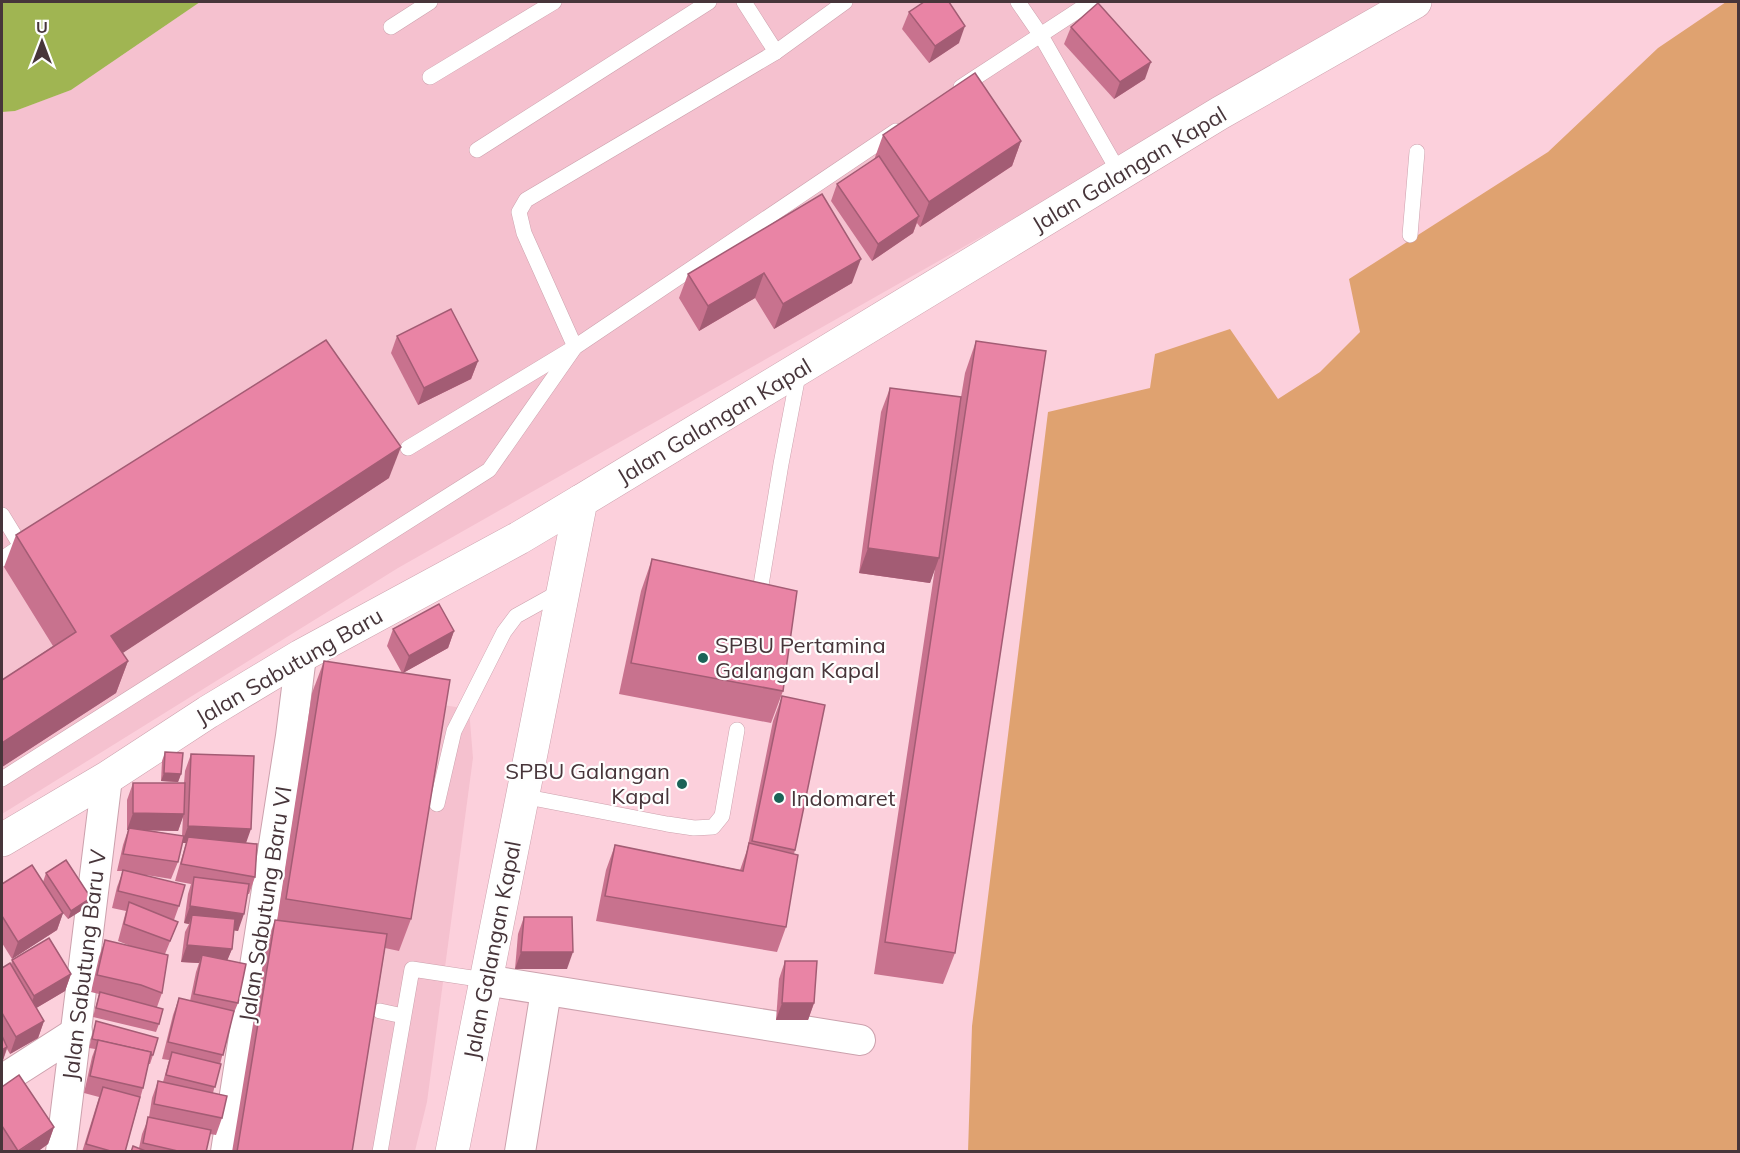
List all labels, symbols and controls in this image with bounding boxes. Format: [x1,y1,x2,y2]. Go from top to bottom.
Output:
north arrow [12,12,72,72]
text: U [36,17,48,37]
street label: Jalan Galangan Kapal [1027,100,1231,238]
street label: Jalan Galangan Kapal [612,352,816,490]
street label: Jalan Sabutung Baru [190,601,388,731]
place label: SPBU Pertamina Galangan Kapal [715,631,886,684]
marker: SPBU Pertamina Galangan Kapal [696,651,710,665]
place label: SPBU Galangan Kapal [505,757,670,810]
marker: SPBU Galangan Kapal [675,777,689,791]
street label: Jalan Sabutung Baru VI [233,784,297,1024]
place label: Indomaret [791,784,896,812]
marker: Indomaret [772,791,786,805]
street label: Jalan Galangan Kapal [457,838,527,1062]
street label: Jalan Sabutung Baru V [56,847,112,1082]

